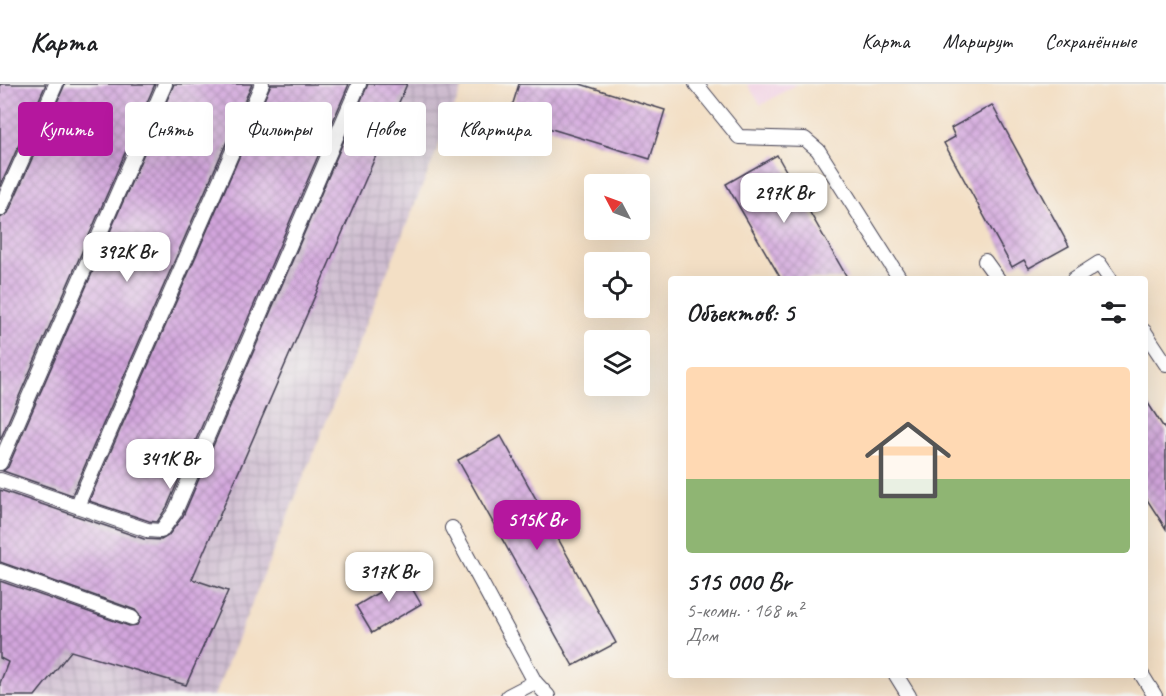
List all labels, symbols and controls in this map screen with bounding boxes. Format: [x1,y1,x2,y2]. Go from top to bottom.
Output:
text: Карта [30,24,97,59]
text: Карта [861,28,910,54]
text: Маршрут [943,28,1012,54]
text: Сохранённые [1045,28,1136,54]
chip: Купить [18,102,113,156]
chip: Снять [125,102,213,156]
chip: Фильтры [225,102,332,156]
chip: Новое [344,102,426,156]
chip: Квартира [438,102,552,156]
pin: 297K Br [729,173,839,224]
north arrow [584,174,650,240]
map controls [584,174,650,396]
text: 297K Br [754,180,814,205]
pin: 392K Br [72,232,182,283]
text: 392K Br [97,239,157,264]
button: locate [584,252,650,318]
text: Объектов: 5 [686,296,794,329]
icon: filters [1097,296,1130,329]
button: layers [584,330,650,396]
icon: home [854,406,962,514]
pin: 341K Br [115,439,225,490]
text: 341K Br [140,446,200,471]
pin: 515K Br [482,500,592,551]
text: 515K Br [508,507,566,532]
pin: 317K Br [334,552,444,603]
text: 317K Br [359,559,419,584]
text: 515 000 Br [686,565,791,598]
text: 5-комн. · 168 m² [686,598,803,623]
text: Дом [686,623,718,648]

